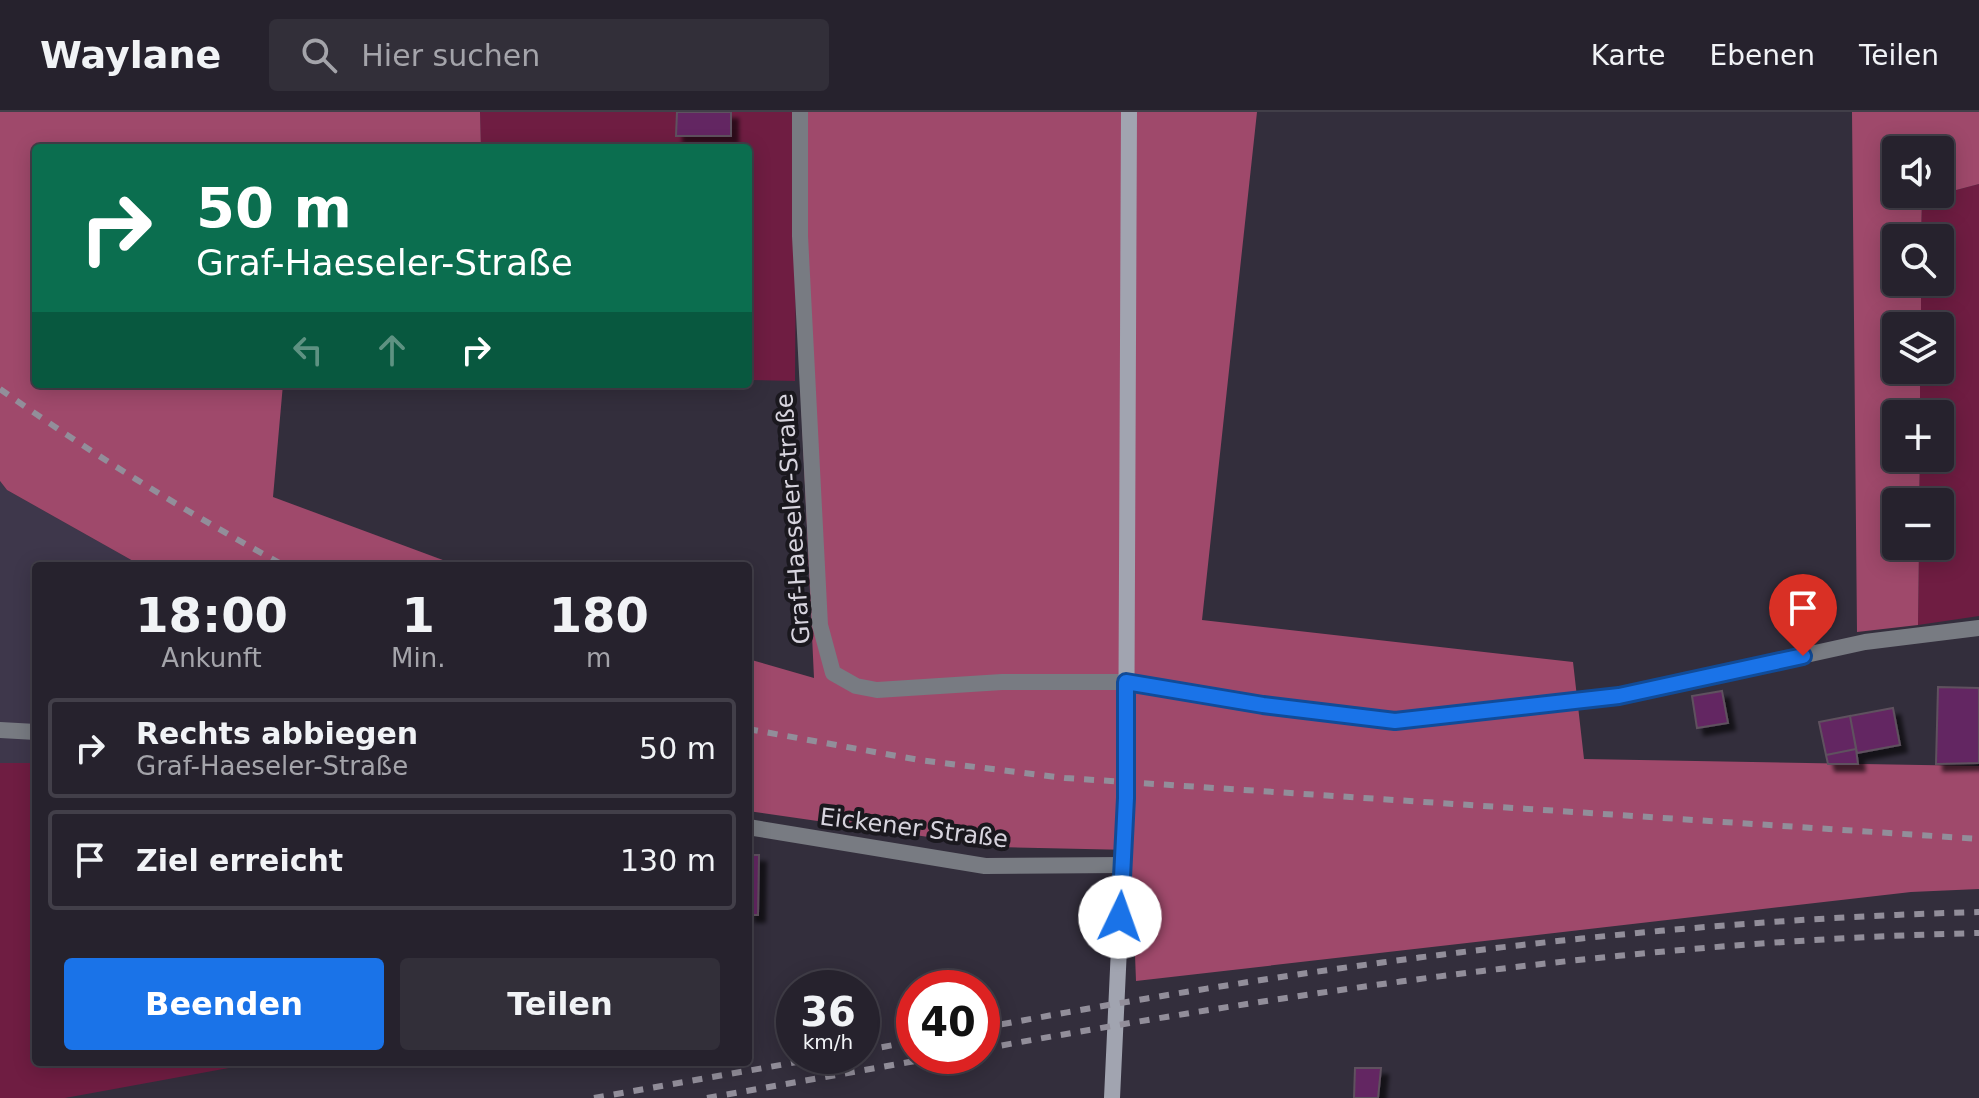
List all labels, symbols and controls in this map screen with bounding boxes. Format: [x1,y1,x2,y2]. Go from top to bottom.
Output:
search box [269,19,829,91]
text: Waylane [40,33,221,77]
icon: search [297,33,341,77]
text: Hier suchen [361,38,540,73]
text: Karte [1591,39,1665,72]
text: Ebenen [1709,39,1815,72]
text: Teilen [1859,39,1939,72]
map controls [1882,136,1954,560]
button: sound [1882,136,1954,208]
text: 50 m [196,175,352,240]
icon: right [64,176,168,280]
button: search [1882,224,1954,296]
text: Graf-Haeseler-Straße [196,242,573,283]
button: layers [1882,312,1954,384]
icon: left [286,328,330,372]
icon: ahead [370,328,414,372]
icon: right [454,328,498,372]
street label: Graf-Haeseler-Straße [770,393,816,645]
button: + [1882,400,1954,472]
button: − [1882,488,1954,560]
pin [1769,574,1837,656]
icon: arrive [1781,586,1825,630]
text: 18:00 [135,587,288,643]
text: 1 [402,587,435,643]
text: 180 [549,587,649,643]
text: Ankunft [161,643,262,673]
text: Min. [391,643,445,673]
text: m [586,643,611,673]
text: Rechts abbiegen [136,716,418,751]
icon: right [68,726,112,770]
text: 50 m [639,731,716,766]
text: Graf-Haeseler-Straße [136,751,408,781]
street label: Eickener Straße [818,803,1010,853]
icon: arrive [68,838,112,882]
text: Ziel erreicht [136,843,343,878]
text: 130 m [620,843,716,878]
position arrow [1078,875,1162,959]
button: Beenden [64,958,384,1050]
button: Teilen [400,958,720,1050]
speed limit sign: 40 [896,970,1000,1074]
text: 36 [800,989,856,1035]
text: km/h [803,1030,853,1054]

